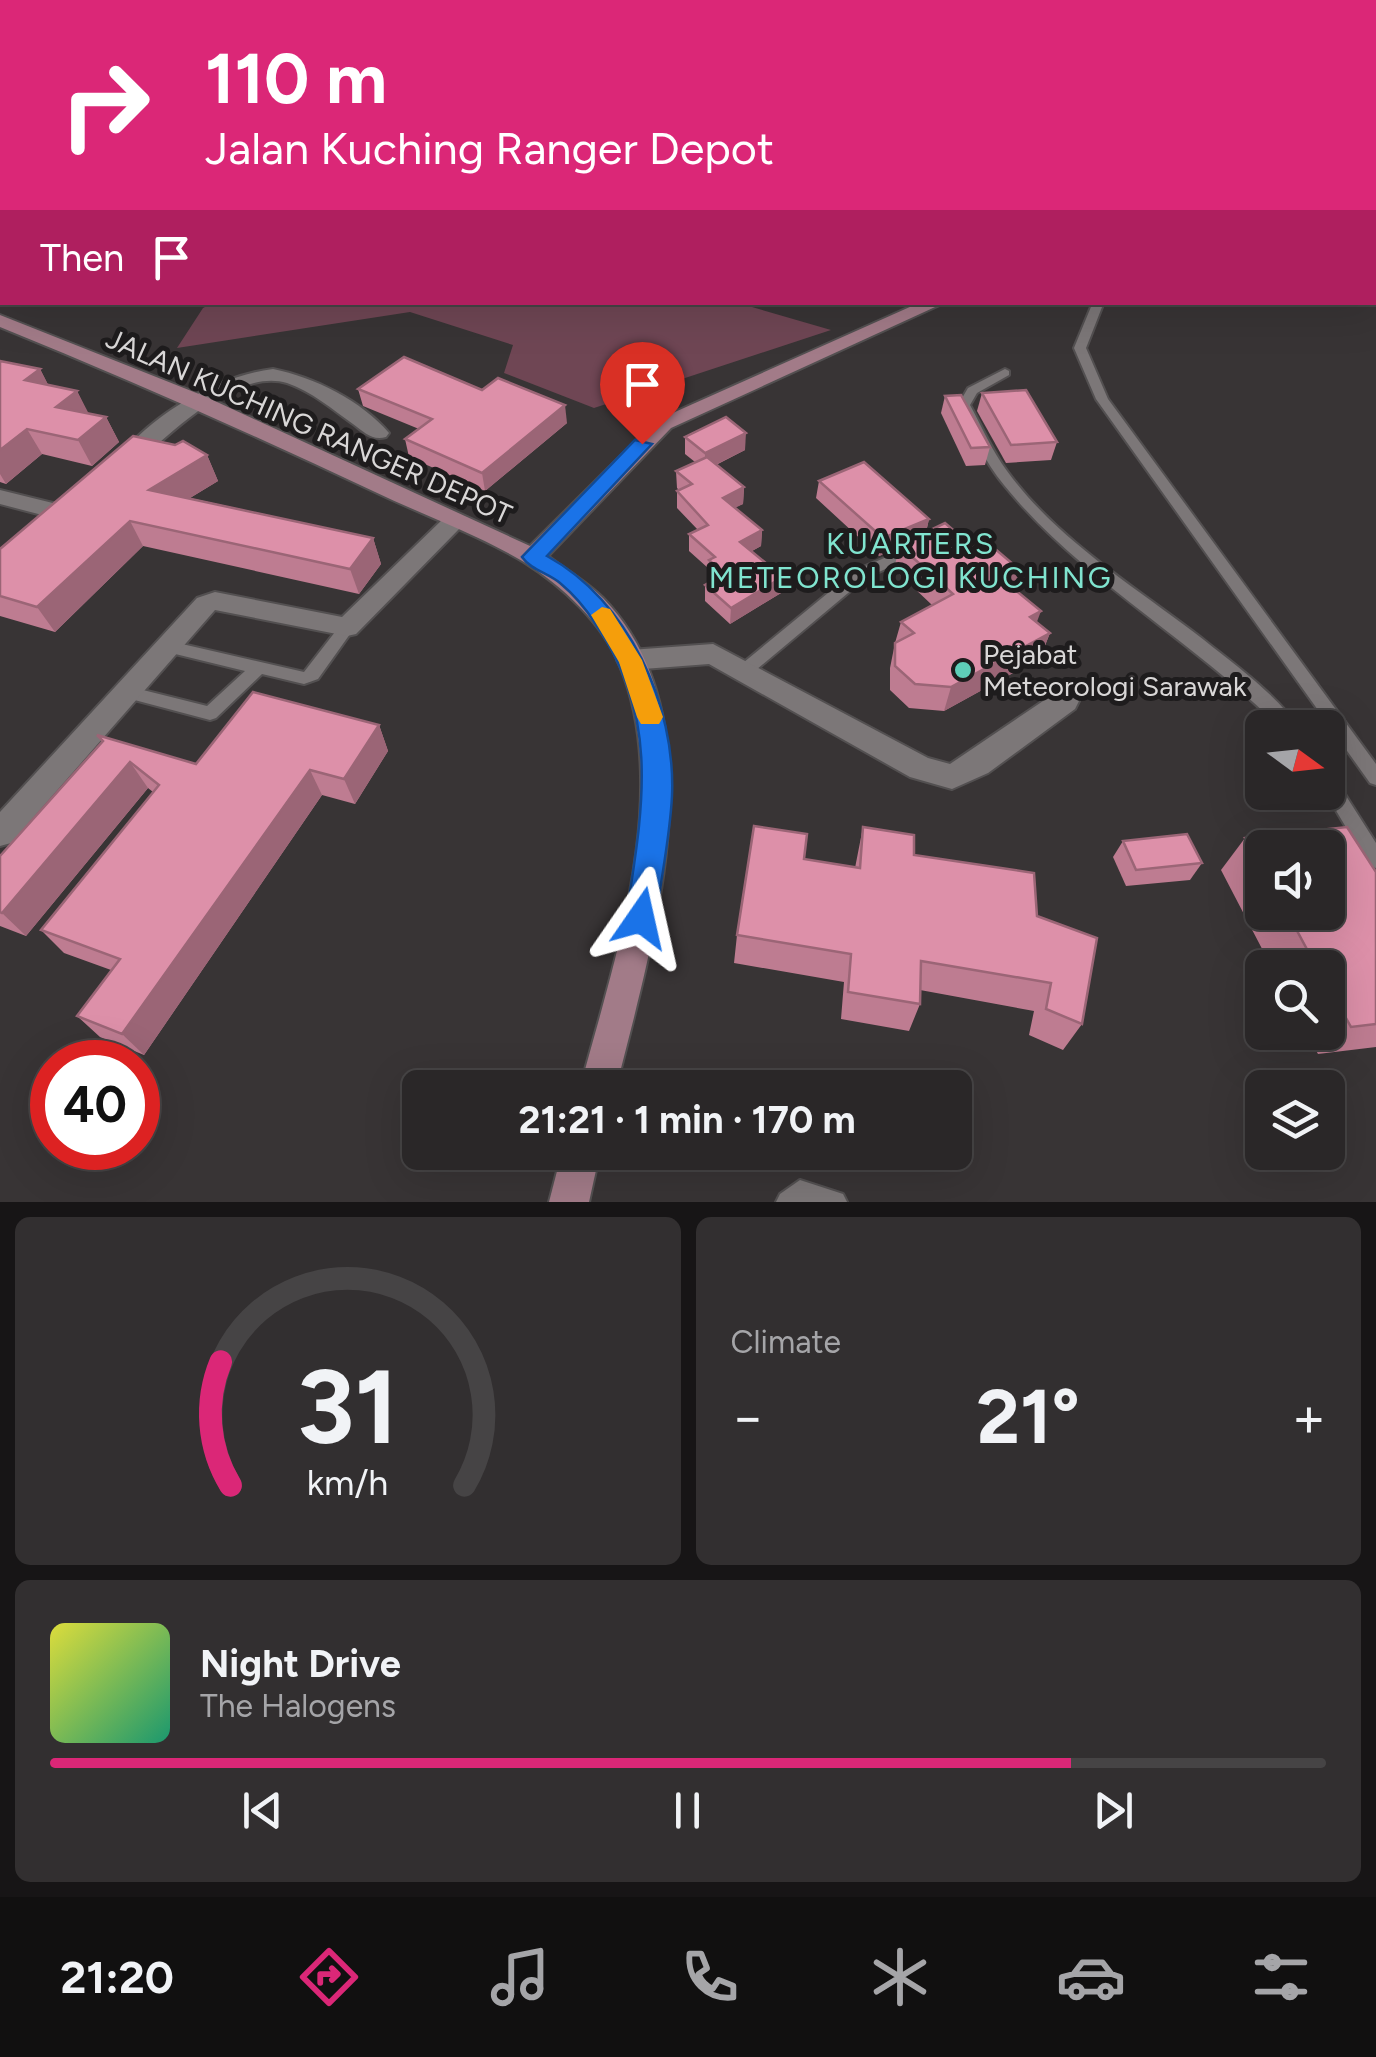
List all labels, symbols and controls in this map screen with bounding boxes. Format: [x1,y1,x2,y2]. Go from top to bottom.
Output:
text: 110 m [205,36,387,121]
icon: right [40,40,170,170]
text: Jalan Kuching Ranger Depot [205,121,774,175]
icon: arrive [144,230,199,285]
text: Then [40,235,124,281]
street label: JALAN KUCHING RANGER DEPOT [101,321,518,531]
pin [600,342,685,445]
icon: arrive [615,357,670,412]
district label: KUARTERS METEOROLOGI KUCHING [709,525,1113,596]
place label: Pejabat Meteorologi Sarawak [983,637,1247,703]
marker: Pejabat Meteorologi Sarawak [952,659,974,681]
north arrow [1245,710,1345,810]
map controls [1245,710,1345,1170]
button: sound [1245,830,1345,930]
position arrow [589,866,693,970]
button: search [1245,950,1345,1050]
speed limit sign: 40 [30,1040,160,1170]
button: layers [1245,1070,1345,1170]
text: 21:21 · 1 min · 170 m [518,1097,856,1143]
text: Climate [731,1323,841,1361]
text: 31 [297,1344,399,1469]
text: 21° [977,1372,1080,1462]
text: − [731,1384,765,1450]
text: + [1292,1384,1326,1450]
text: km/h [307,1461,389,1504]
text: Night Drive [200,1641,401,1687]
text: The Halogens [200,1687,396,1725]
icon: previous [235,1783,290,1838]
icon: pause [660,1783,715,1838]
icon: next [1086,1783,1141,1838]
icon: directions [294,1942,364,2012]
icon: music [485,1942,555,2012]
icon: phone [675,1942,745,2012]
icon: climate [865,1942,935,2012]
icon: car [1056,1942,1126,2012]
icon: filters [1246,1942,1316,2012]
text: 21:20 [60,1950,174,2004]

